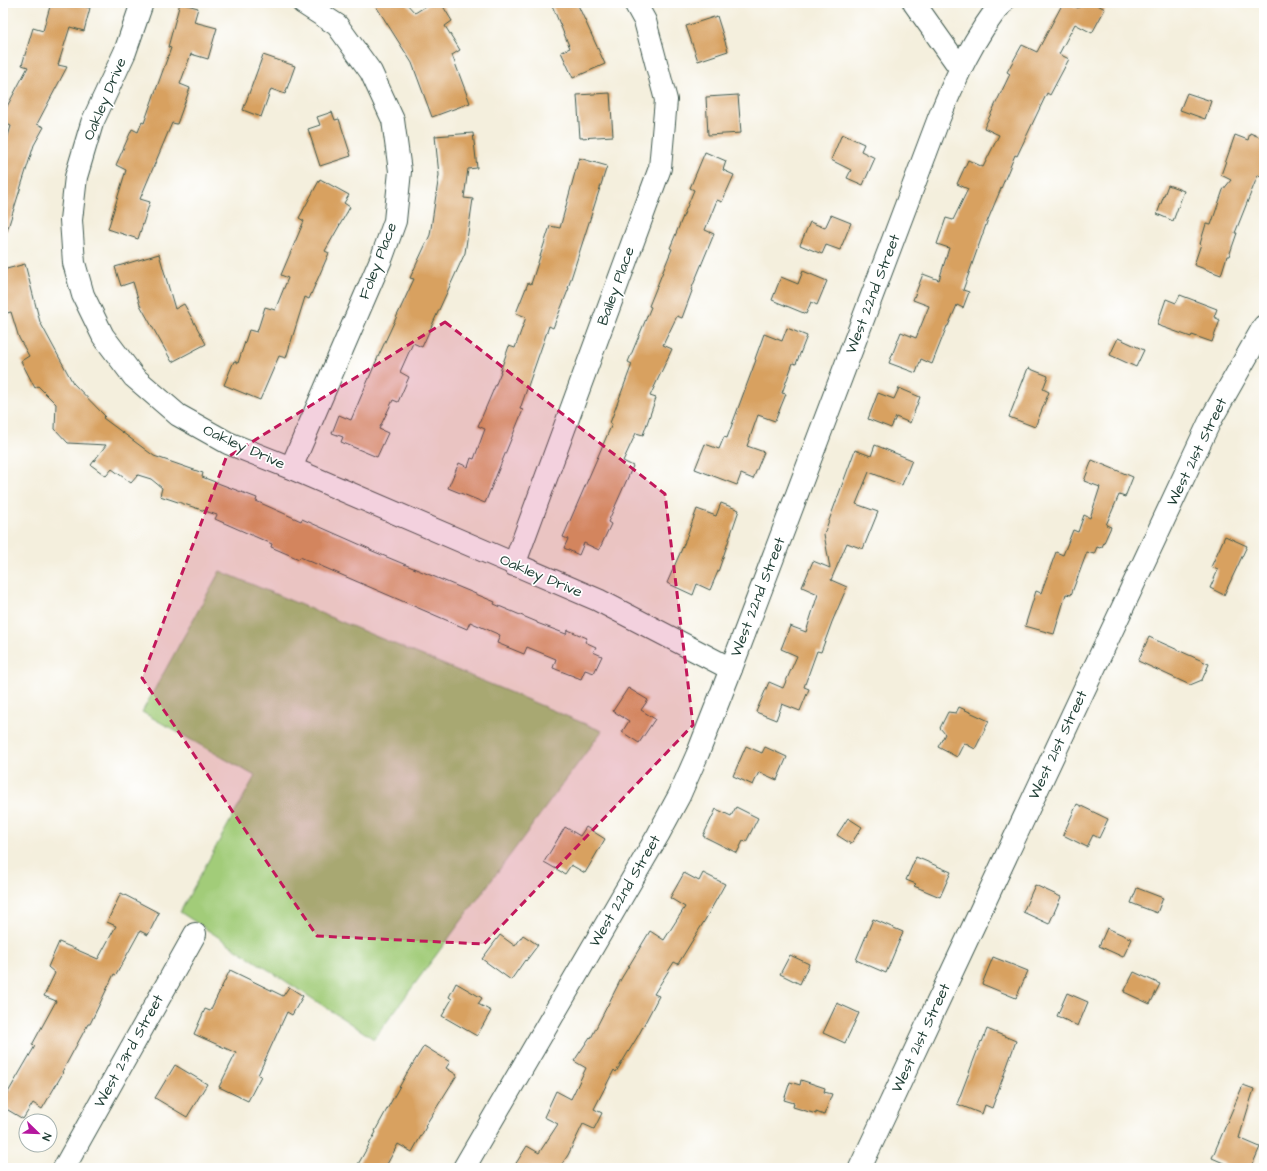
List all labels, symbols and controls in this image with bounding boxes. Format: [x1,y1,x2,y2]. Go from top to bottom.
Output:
street label: Oakley Drive [78,54,133,144]
street label: Foley Place [354,220,403,303]
street label: West 22nd Street [841,231,905,357]
street label: Bailey Place [592,244,641,329]
street label: West 21st Street [1162,394,1232,510]
street label: Oakley Drive [199,420,288,475]
street label: West 22nd Street [726,534,790,660]
street label: Oakley Drive [496,549,586,604]
street label: West 21st Street [1024,687,1092,803]
street label: West 22nd Street [584,831,666,951]
street label: West 21st Street [887,980,955,1096]
street label: West 23rd Street [89,991,169,1111]
north arrow [18,1113,58,1153]
text: N [38,1131,55,1143]

